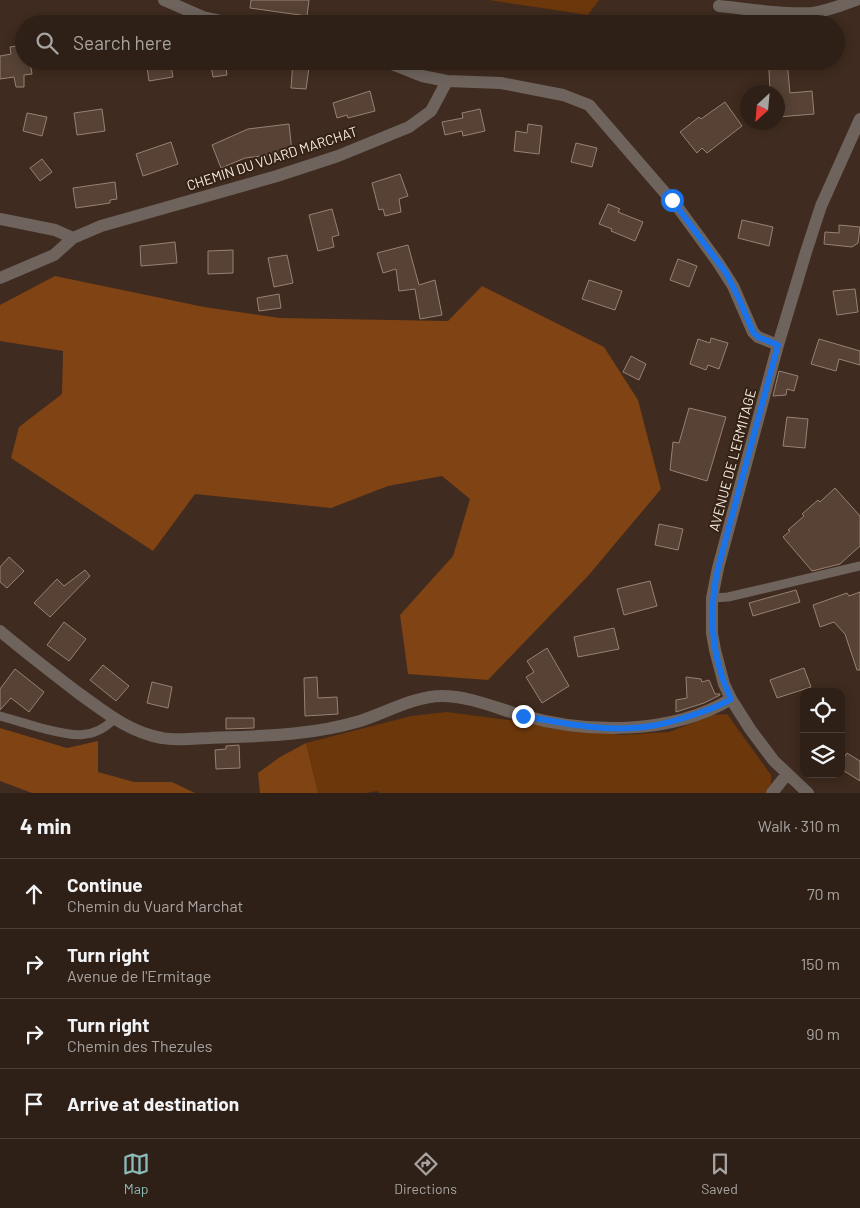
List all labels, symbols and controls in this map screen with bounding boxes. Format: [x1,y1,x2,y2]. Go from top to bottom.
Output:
search box [15,15,845,70]
icon: search [33,29,61,57]
text: Search here [73,31,172,54]
north arrow [740,85,785,130]
street label: CHEMIN DU VUARD MARCHAT [184,122,360,194]
route start [661,189,684,212]
street label: AVENUE DE L'ERMITAGE [705,387,759,533]
map controls [800,688,845,778]
button: locate [800,688,845,733]
route end [512,705,535,728]
button: layers [800,733,845,778]
text: 4 min [20,813,71,838]
text: Walk · 310 m [758,816,840,835]
text: Continue [67,873,143,896]
icon: ahead [20,880,48,908]
text: 70 m [807,884,840,903]
text: Chemin du Vuard Marchat [67,896,243,915]
text: Turn right [67,943,149,966]
icon: right [20,950,48,978]
text: 150 m [801,954,840,973]
text: Avenue de l'Ermitage [67,966,211,985]
text: Turn right [67,1013,149,1036]
icon: right [20,1020,48,1048]
text: 90 m [806,1024,840,1043]
text: Chemin des Thezules [67,1036,213,1055]
icon: arrive [20,1090,48,1118]
text: Arrive at destination [67,1092,239,1115]
tab: Map [122,1150,150,1197]
tab: Directions [394,1150,457,1197]
tab: Saved [701,1150,738,1197]

